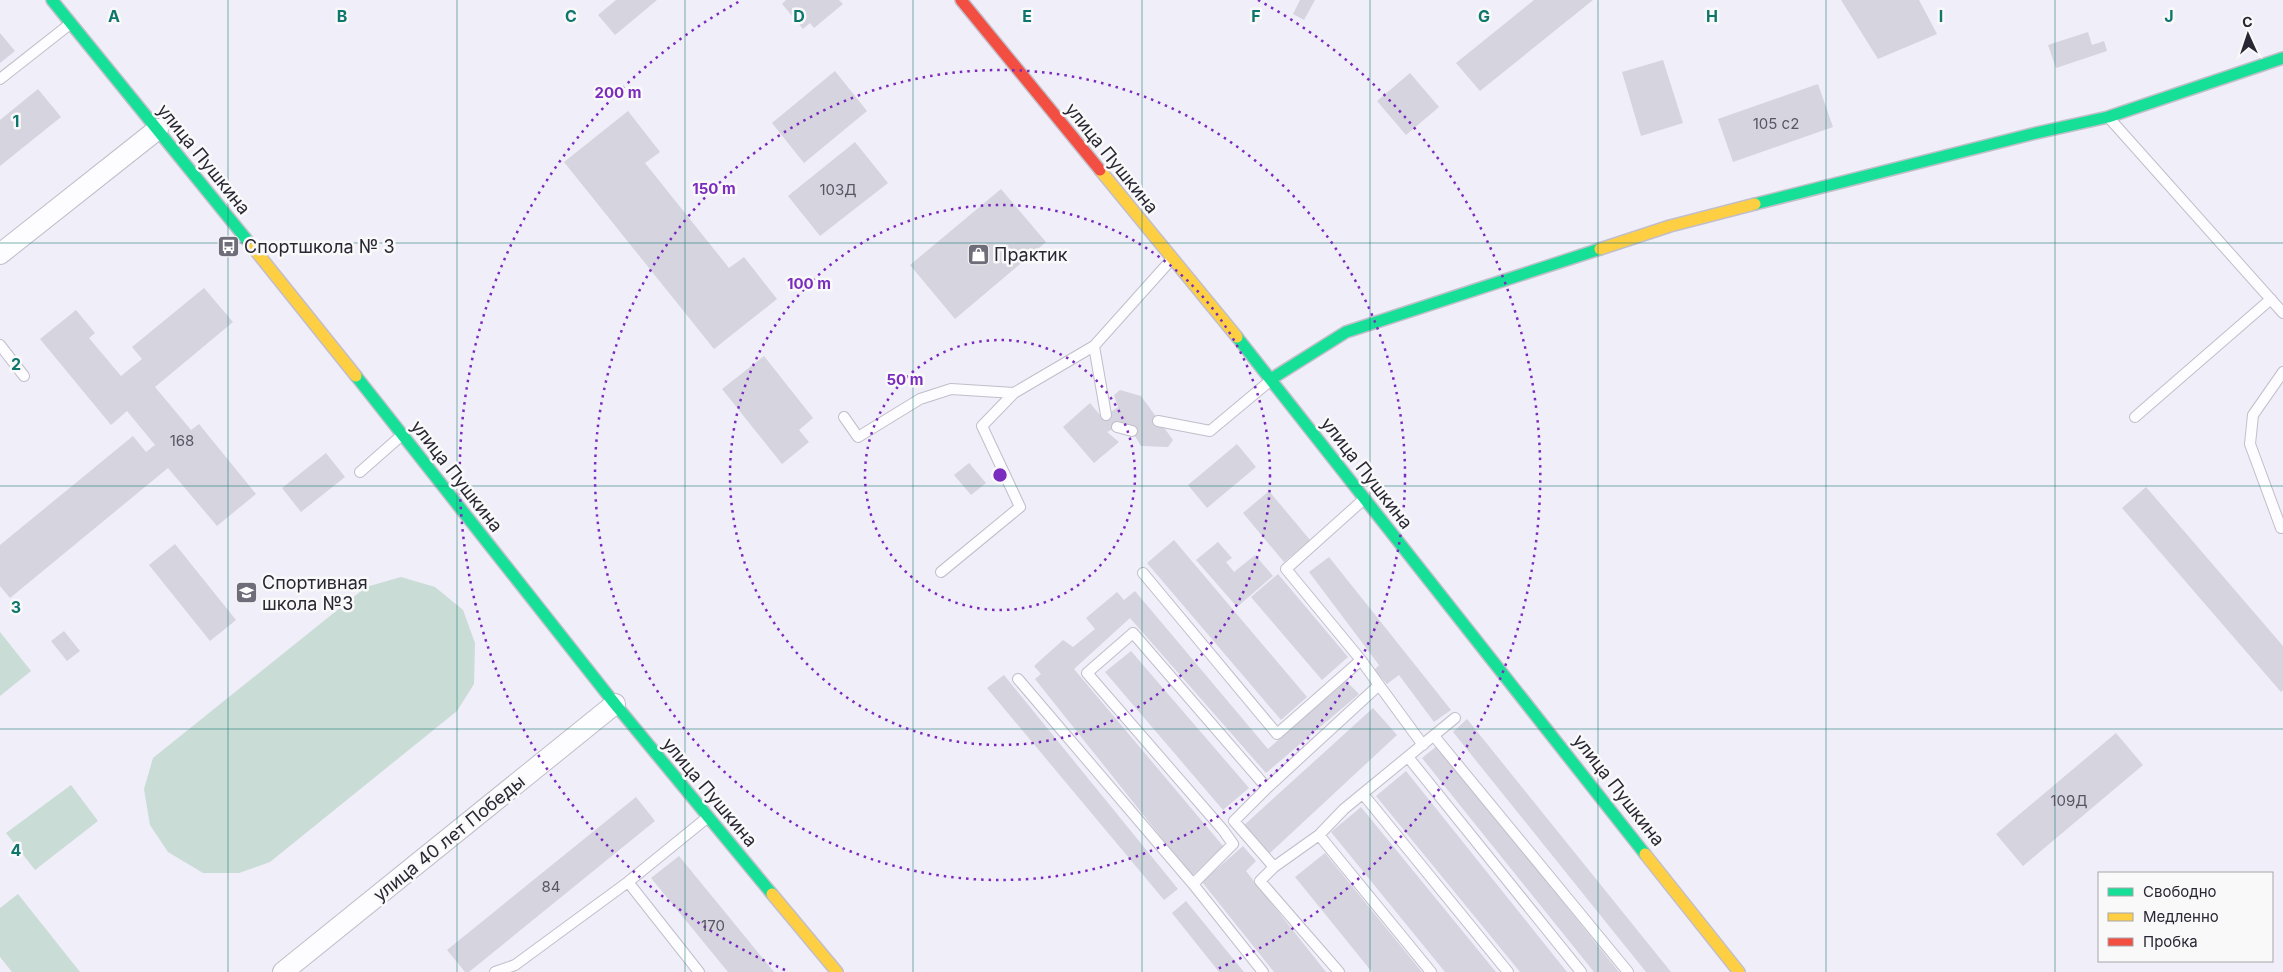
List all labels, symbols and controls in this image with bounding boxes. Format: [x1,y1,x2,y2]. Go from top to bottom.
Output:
text: A [108,6,120,26]
text: B [337,6,347,26]
text: C [565,6,577,26]
text: D [793,6,805,26]
text: E [1022,6,1032,26]
text: F [1251,6,1261,26]
text: G [1478,6,1490,26]
text: H [1706,6,1718,26]
text: I [1939,6,1943,26]
text: J [2164,6,2174,26]
north arrow [2223,10,2273,60]
text: С [2242,13,2253,30]
text: 200 m [595,83,641,102]
street label: улица Пушкина [1061,99,1163,217]
street label: улица Пушкина [153,100,255,218]
text: 1 [13,111,19,131]
house number: 105 с2 [1753,114,1799,133]
text: 150 m [692,179,736,198]
house number: 103Д [819,180,857,199]
bus stop icon: Спортшкола № 3 [216,234,240,258]
place label: Спортшкола № 3 [244,236,395,257]
shop icon: Практик [966,242,990,266]
place label: Практик [994,244,1068,265]
text: 100 m [787,274,831,293]
text: 2 [11,354,21,374]
text: 50 m [887,370,923,389]
street label: улица Пушкина [1317,413,1417,533]
street label: улица Пушкина [407,416,507,536]
house number: 168 [170,431,194,450]
centre of rings [991,466,1009,484]
place label: Спортивная школа №3 [262,572,368,614]
school or university icon: Спортивная школа №3 [234,580,258,604]
text: 3 [11,597,21,617]
street label: улица Пушкина [1569,730,1669,850]
street label: улица Пушкина [658,733,762,851]
street label: улица 40 лет Победы [369,771,529,905]
house number: 109Д [2050,791,2088,810]
text: 4 [11,840,22,860]
legend [2098,872,2273,962]
house number: 84 [542,877,560,896]
text: Свободно [2143,882,2217,901]
text: Медленно [2143,907,2219,926]
house number: 170 [701,916,725,935]
text: Пробка [2143,932,2198,951]

